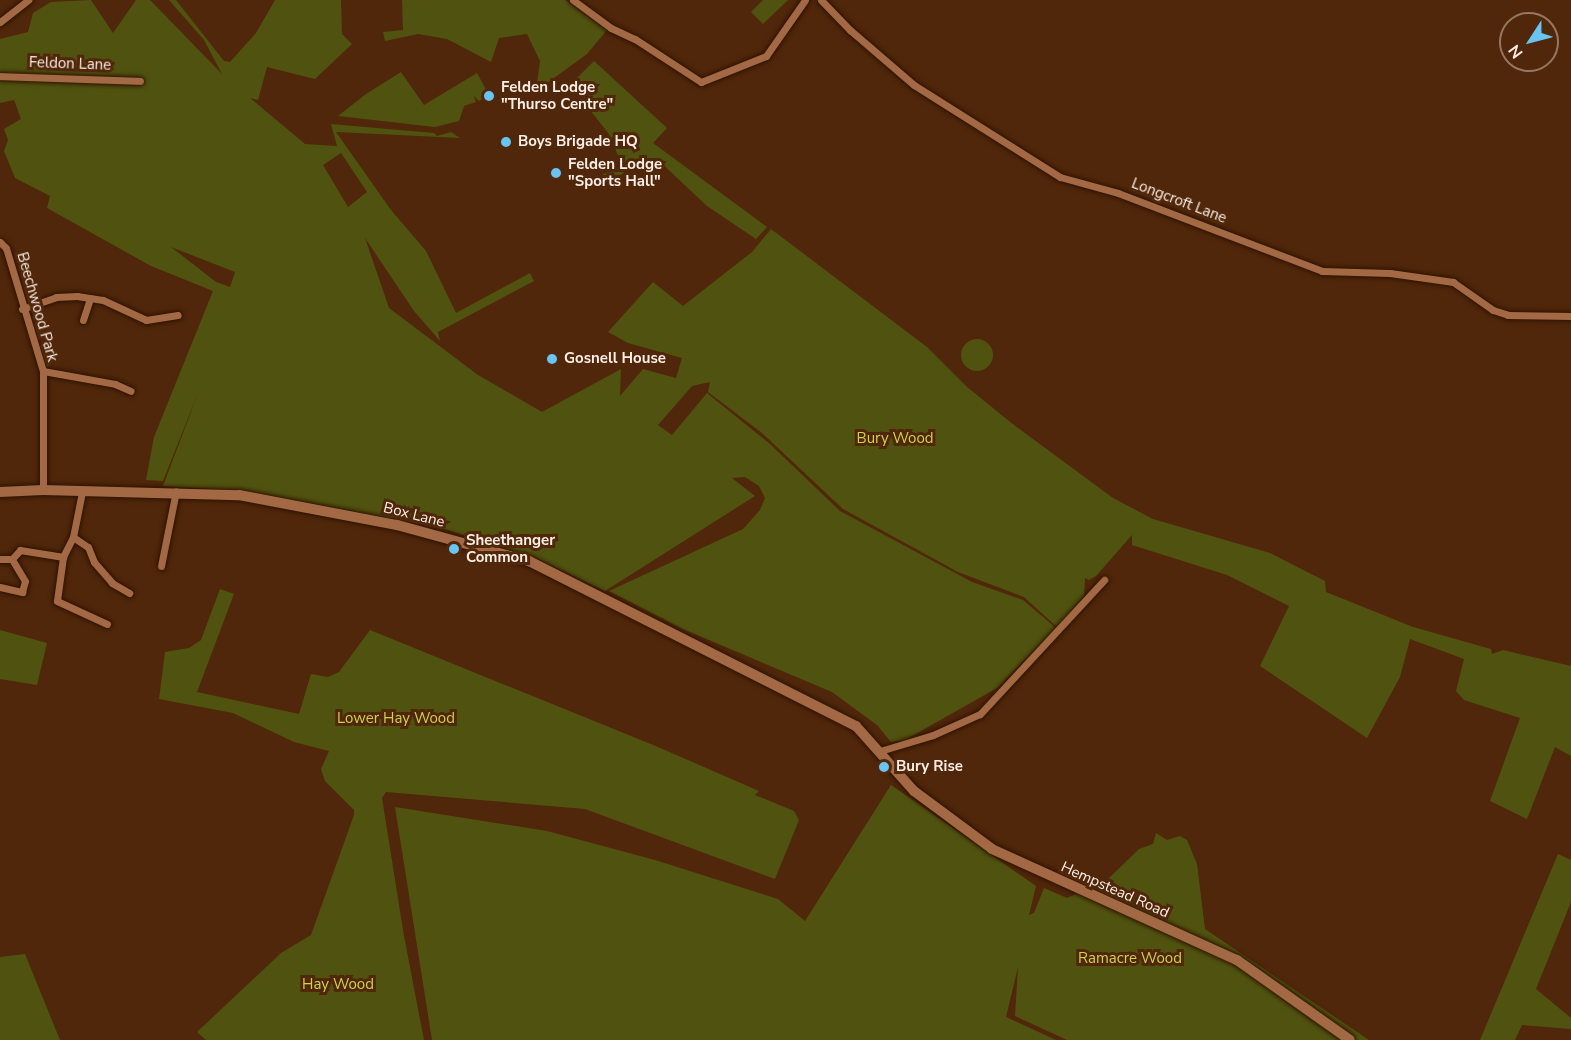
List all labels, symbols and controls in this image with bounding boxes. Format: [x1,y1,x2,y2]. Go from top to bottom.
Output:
north arrow [1499,12,1559,72]
text: N [1504,40,1528,63]
street label: Feldon Lane [29,54,111,74]
place label: Felden Lodge "Thurso Centre" [501,78,613,113]
marker: Felden Lodge "Thurso Centre" [482,89,496,103]
place label: Boys Brigade HQ [518,133,638,151]
marker: Boys Brigade HQ [499,135,513,149]
place label: Felden Lodge "Sports Hall" [568,155,662,190]
marker: Felden Lodge "Sports Hall" [549,166,563,180]
street label: Longcroft Lane [1129,175,1229,227]
street label: Beechwood Park [13,250,61,364]
place label: Gosnell House [564,350,666,368]
marker: Gosnell House [545,352,559,366]
park label: Bury Wood [857,430,933,448]
street label: Box Lane [381,499,447,531]
place label: Sheethanger Common [466,531,555,566]
marker: Sheethanger Common [447,542,461,556]
park label: Lower Hay Wood [337,710,455,728]
place label: Bury Rise [896,758,963,776]
marker: Bury Rise [877,760,891,774]
street label: Hempstead Road [1058,858,1172,922]
park label: Ramacre Wood [1078,950,1182,968]
park label: Hay Wood [302,976,374,994]

